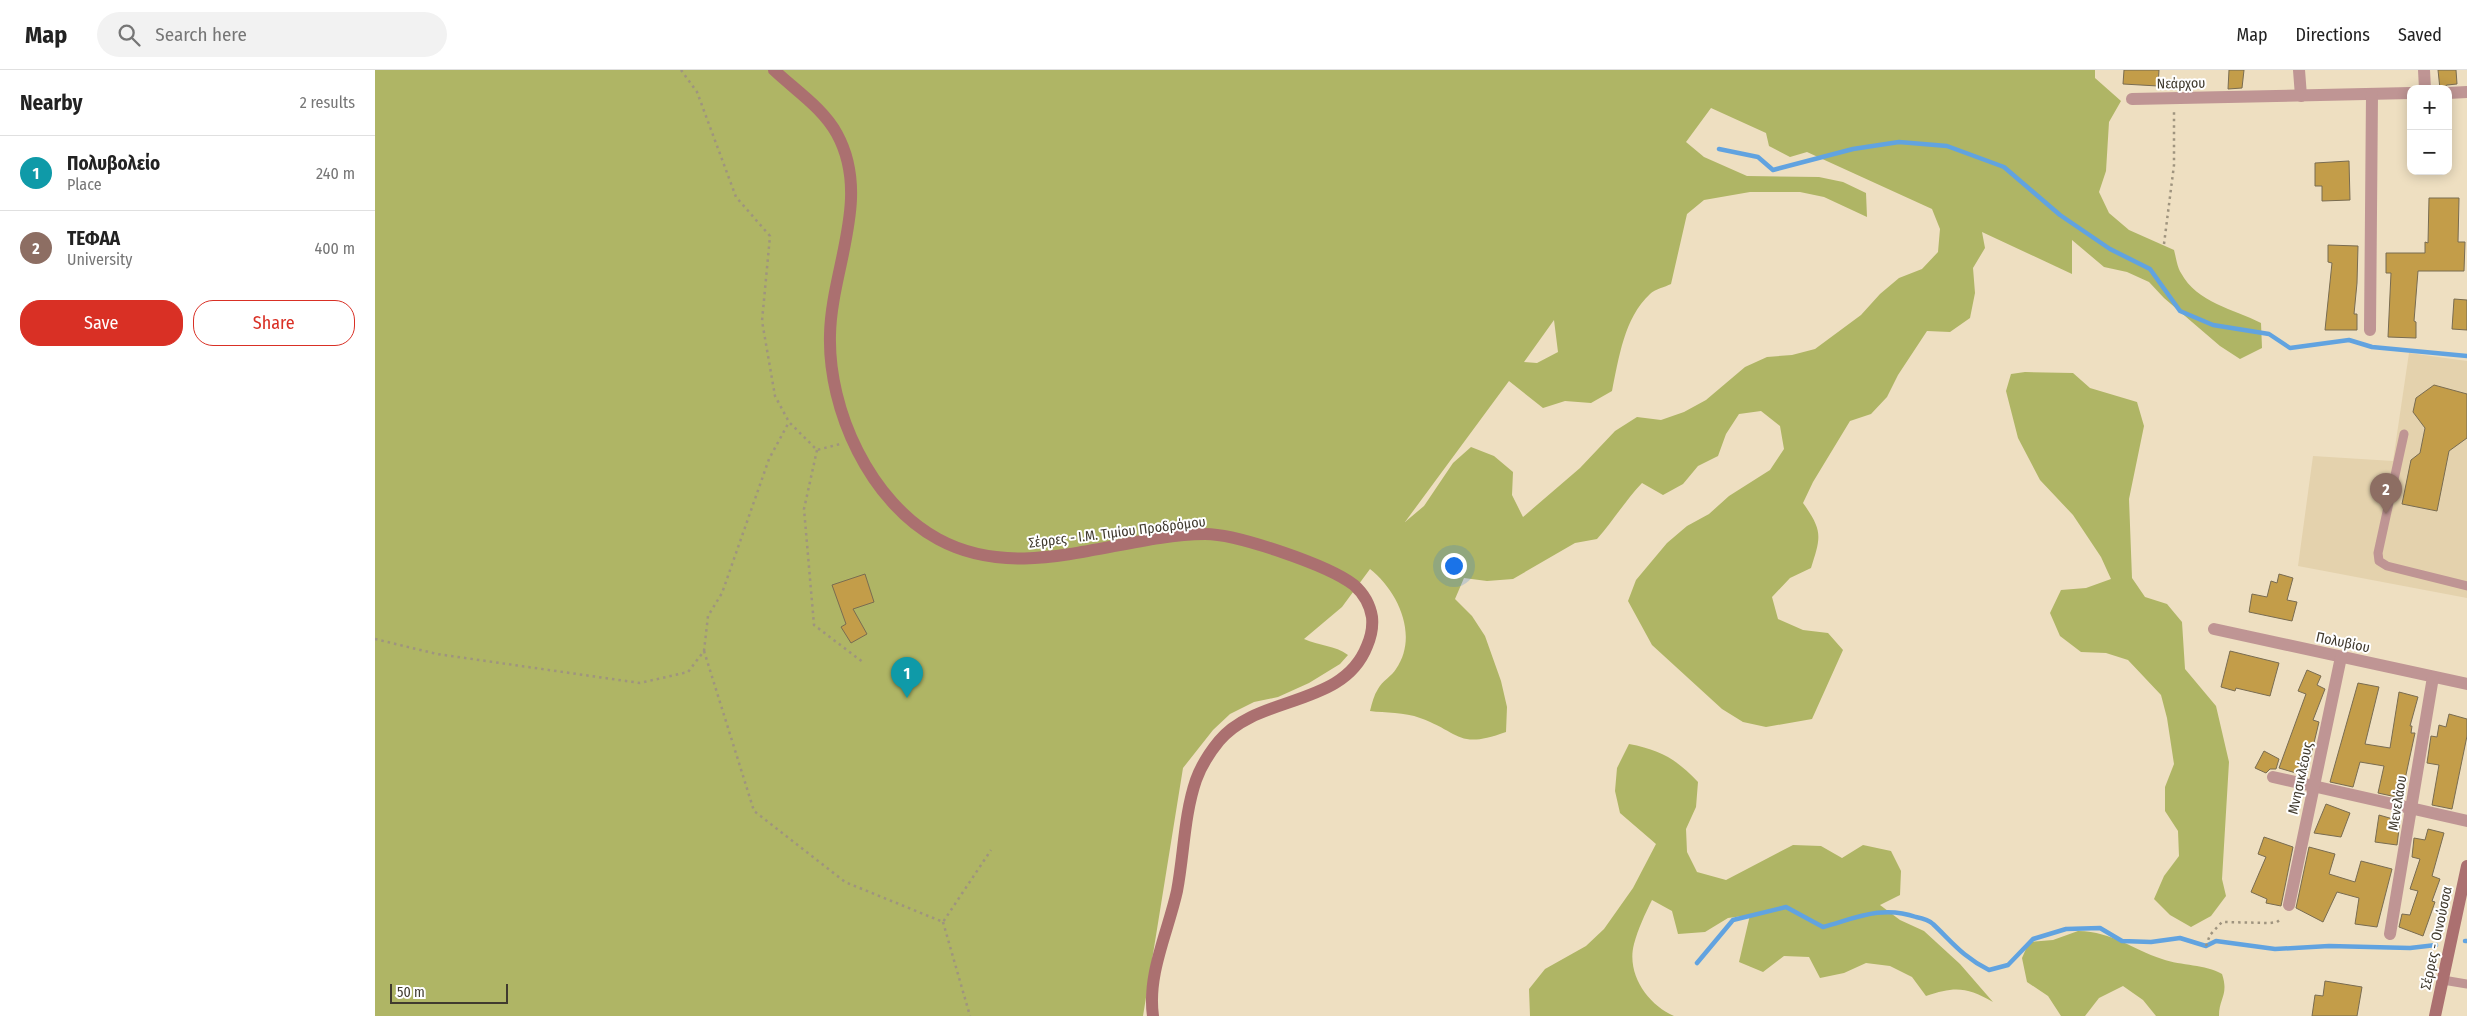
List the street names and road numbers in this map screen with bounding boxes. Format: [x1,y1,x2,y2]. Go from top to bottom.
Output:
street label: Νεάρχου [2156,75,2206,92]
street label: Σέρρες - Ι.Μ. Τιμίου Προδρόμου [1028,513,1207,552]
street label: Πολυβίου [2314,629,2371,656]
street label: Μνησικλέους [2285,740,2316,816]
street label: Μενελάου [2385,774,2410,832]
street label: Σέρρες - Οινούσσα [2417,885,2456,991]

